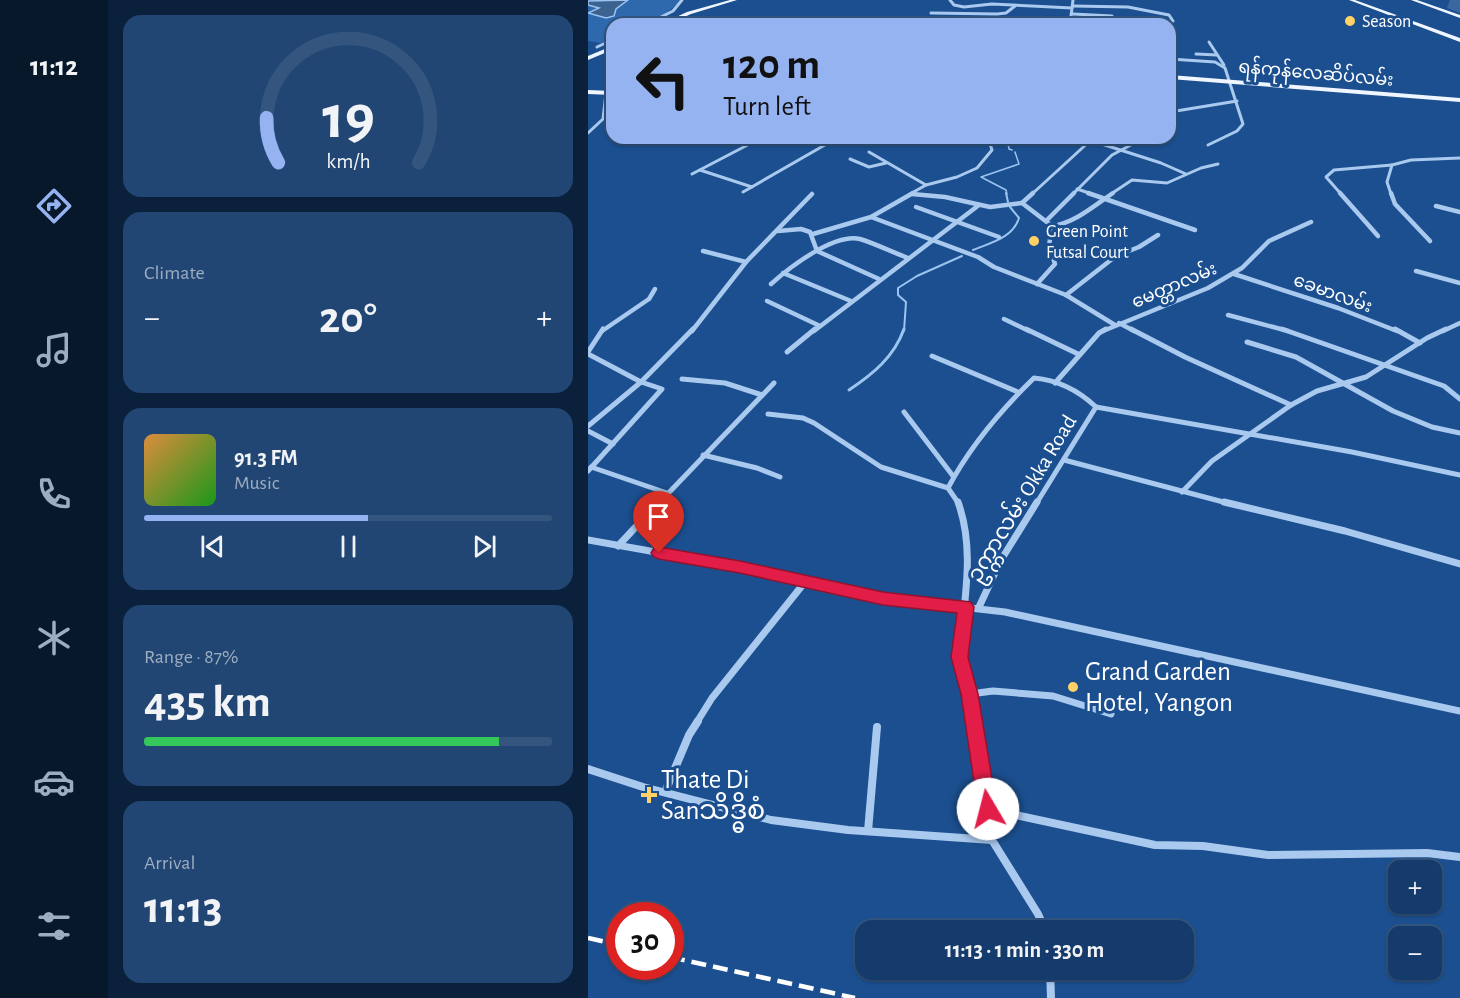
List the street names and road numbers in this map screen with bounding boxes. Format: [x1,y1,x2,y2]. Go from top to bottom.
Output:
street label: ရန်ကုန်လေဆိပ်လမ်း [1237,52,1395,95]
street label: မေတ္တာလမ်း [1127,255,1221,316]
street label: ခေမာလမ်း [1291,267,1376,316]
street label: ဥက္ကာလမ်း Okka Road [959,408,1086,589]

